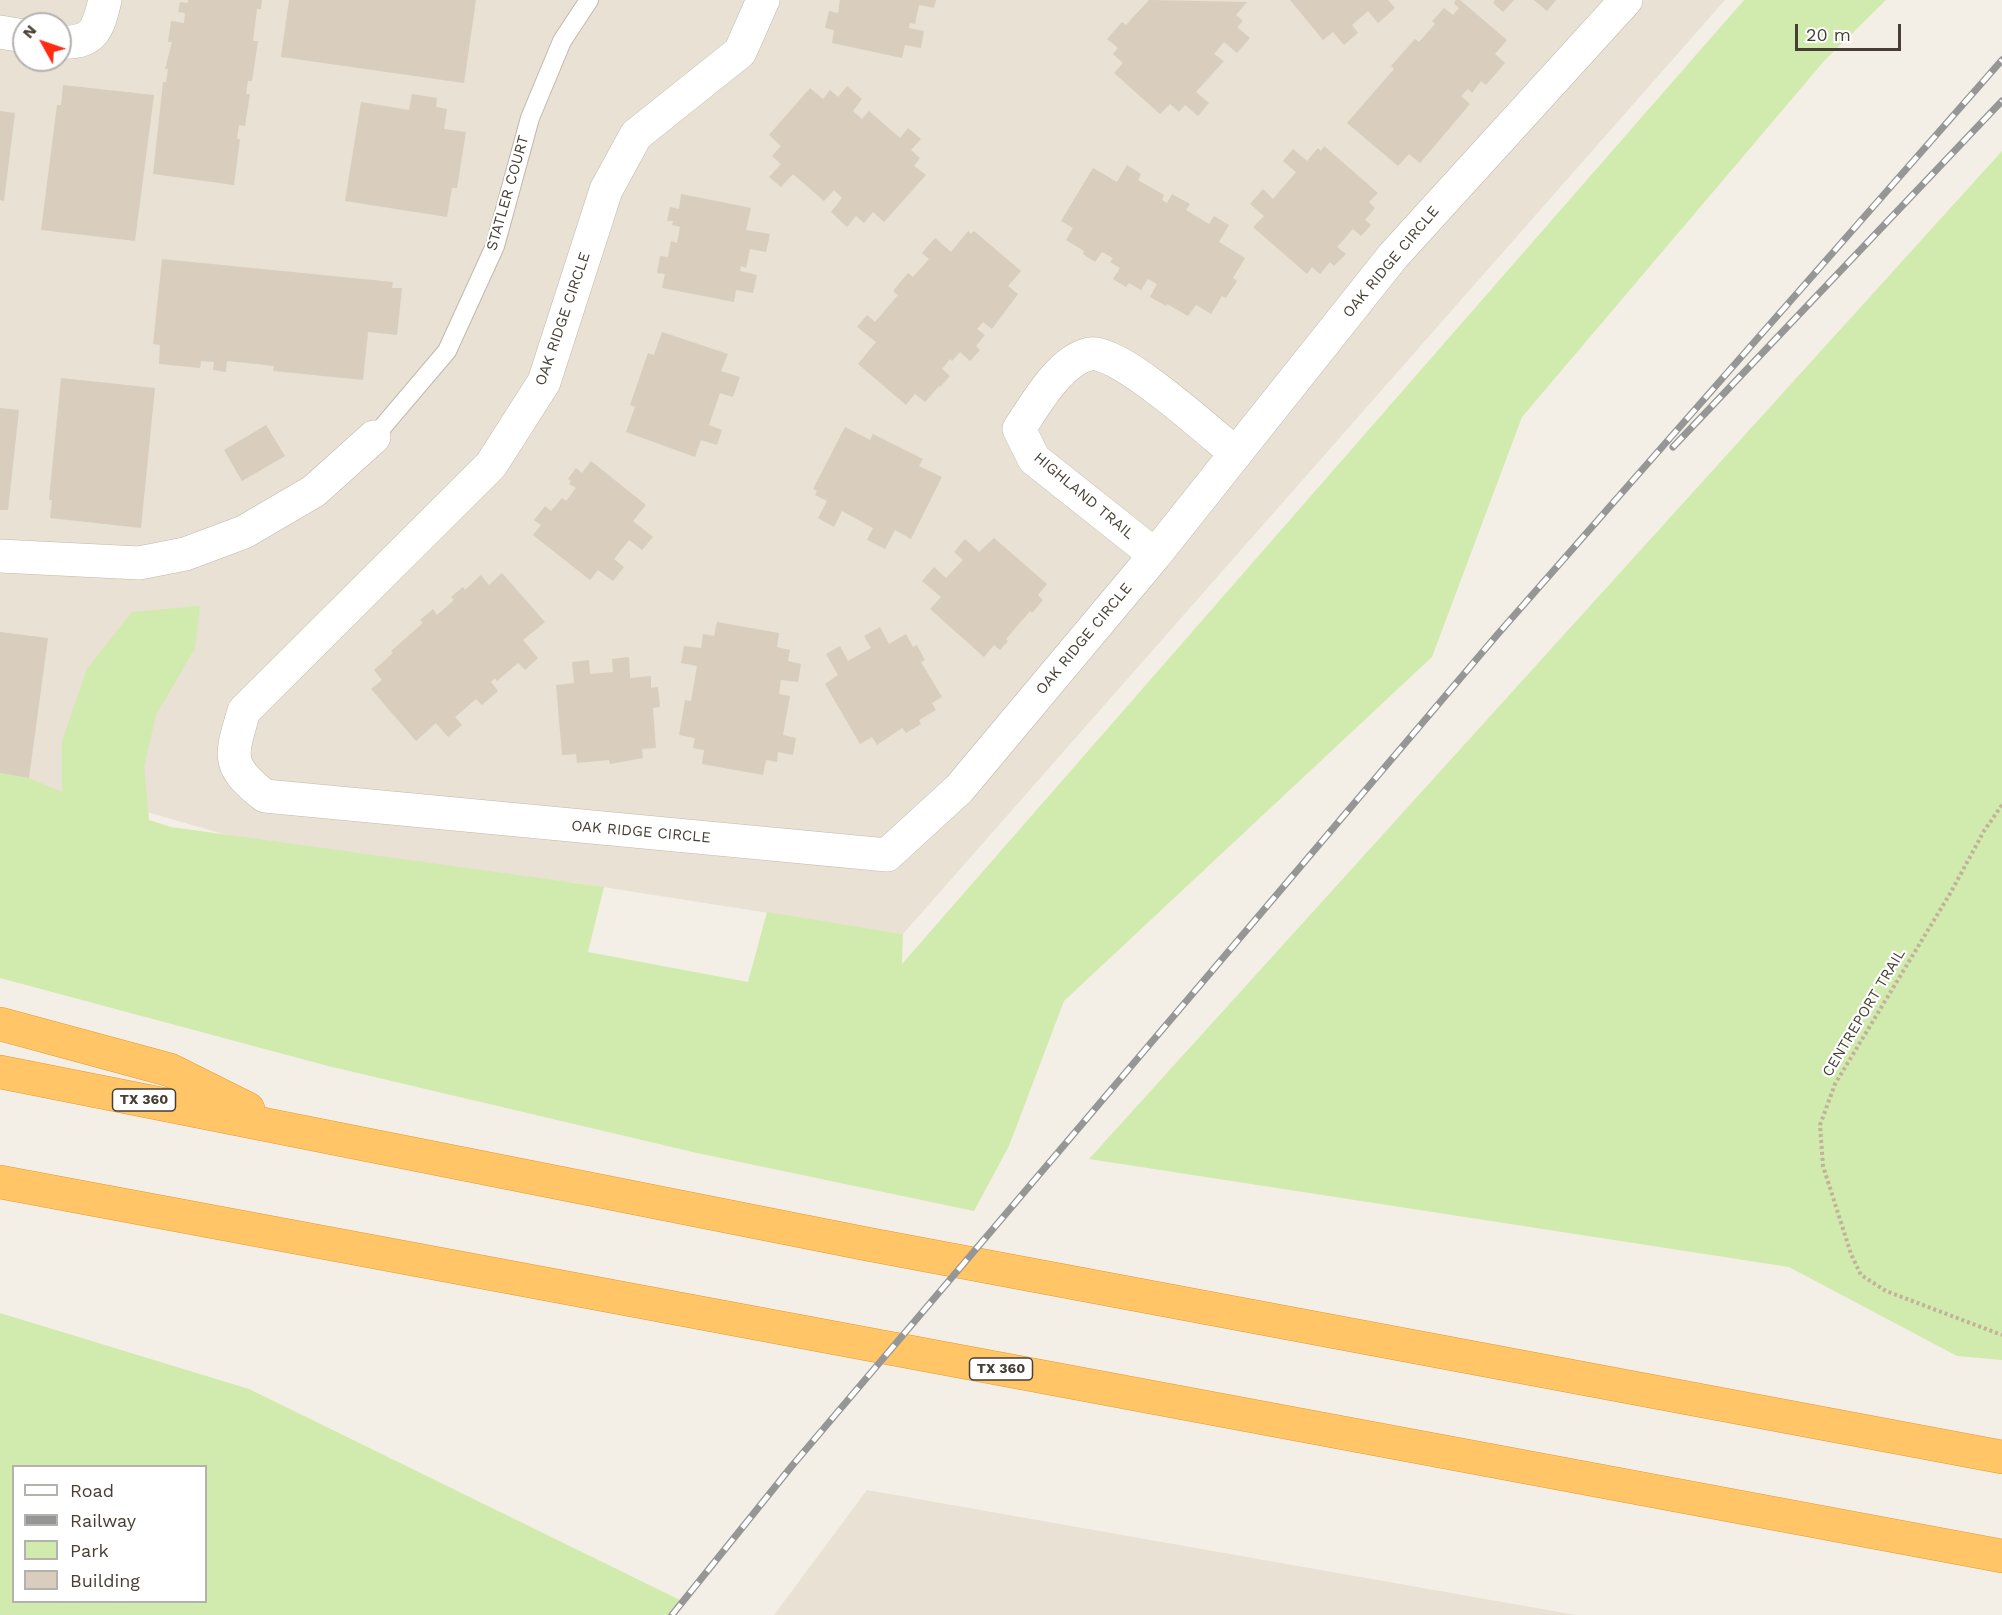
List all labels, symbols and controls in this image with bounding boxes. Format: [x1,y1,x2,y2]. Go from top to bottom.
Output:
north arrow [12,12,72,72]
scale bar [1798,12,1904,50]
text: N [18,21,40,42]
text: 20 m [1806,24,1851,45]
street label: STATLER COURT [483,133,533,253]
street label: OAK RIDGE CIRCLE [1339,203,1443,321]
street label: OAK RIDGE CIRCLE [532,250,594,388]
street label: HIGHLAND TRAIL [1030,449,1138,543]
street label: OAK RIDGE CIRCLE [1032,580,1136,698]
street label: OAK RIDGE CIRCLE [570,817,712,847]
street label: CENTREPORT TRAIL [1819,946,1909,1080]
road number: TX 360 [112,1089,176,1111]
road number: TX 360 [970,1358,1032,1380]
legend [12,1465,207,1603]
text: Road [70,1480,114,1501]
text: Railway [70,1510,136,1531]
text: Park [70,1540,109,1561]
text: Building [70,1570,140,1591]

